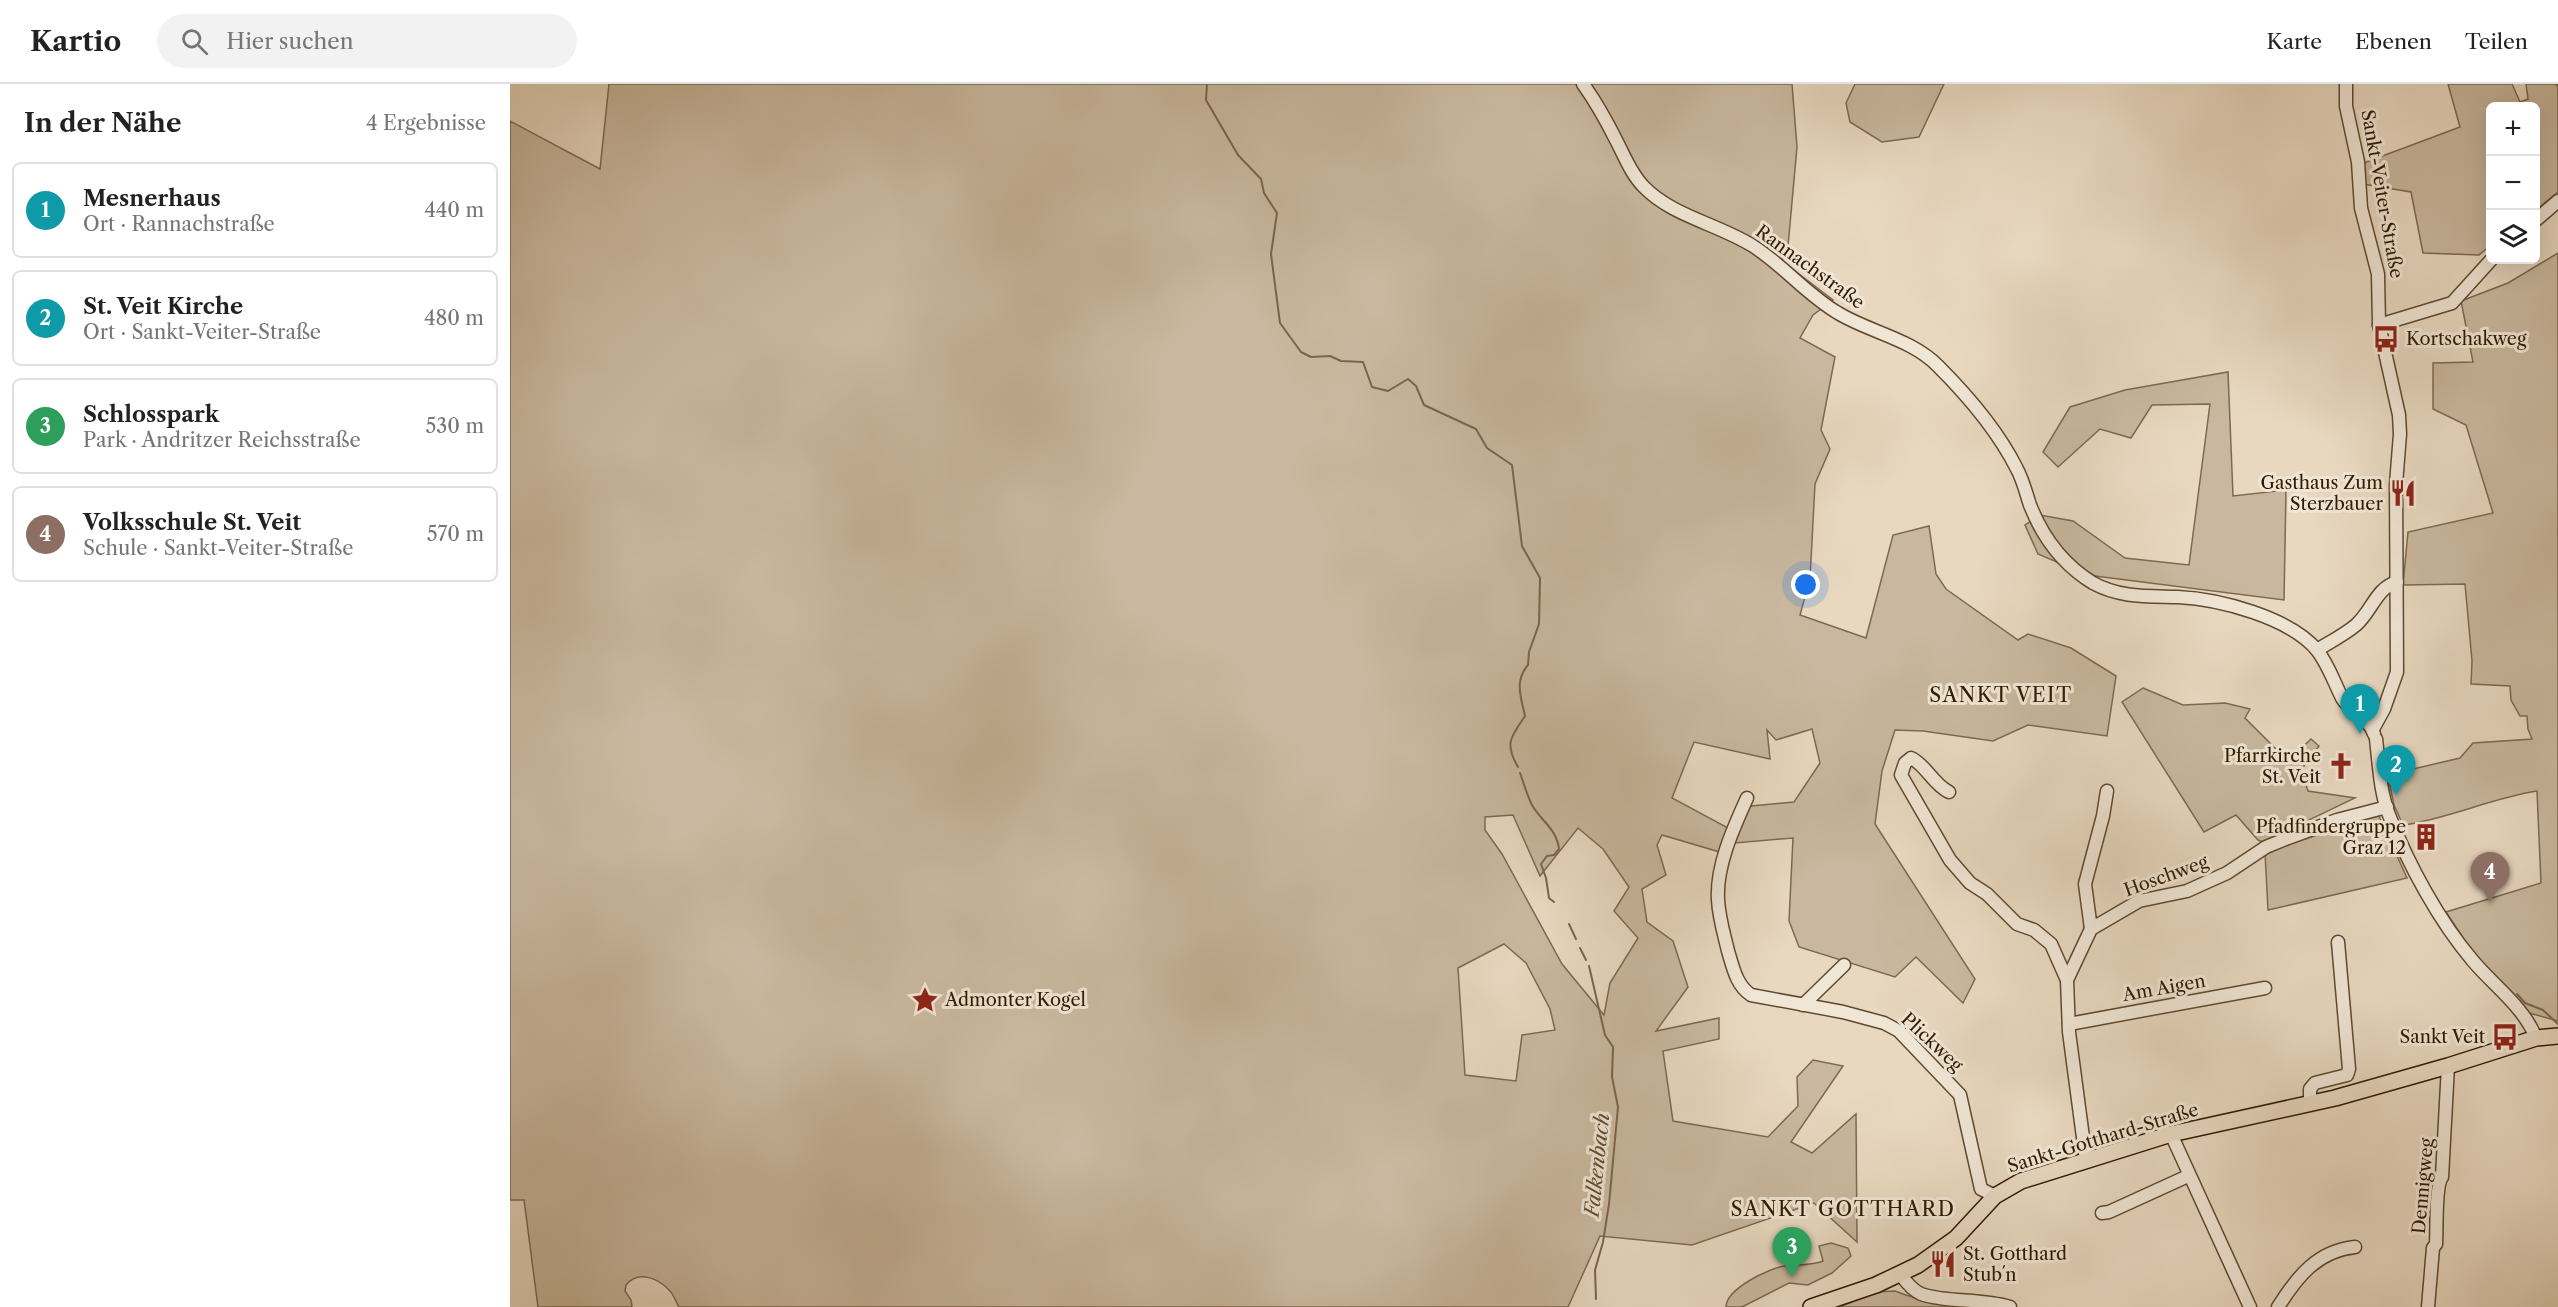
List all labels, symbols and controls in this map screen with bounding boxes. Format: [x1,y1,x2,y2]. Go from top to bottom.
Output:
search box [157,14,577,68]
text: Kartio [30,24,121,58]
icon: search [178,25,211,58]
text: Hier suchen [226,28,353,55]
text: Karte [2267,29,2322,54]
text: Ebenen [2355,29,2432,54]
text: Teilen [2465,29,2528,54]
map controls [2486,102,2540,264]
button: + [2486,102,2540,156]
text: In der Nähe [24,107,181,139]
street label: Sankt-Veiter-Straße [2356,108,2408,280]
text: 4 Ergebnisse [366,111,486,135]
button: − [2486,156,2540,210]
text: Mesnerhaus [83,185,221,212]
text: 1 [41,198,50,222]
text: 440 m [424,198,484,222]
button: layers [2486,210,2540,264]
text: Ort · Rannachstraße [83,212,275,236]
street label: Rannachstraße [1751,220,1869,314]
text: St. Veit Kirche [83,293,243,320]
text: 2 [40,306,51,330]
text: 480 m [424,306,484,330]
text: Ort · Sankt-Veiter-Straße [83,320,321,344]
bus stop icon: Kortschakweg [2371,324,2401,354]
place label: Kortschakweg [2406,328,2527,350]
text: Schlosspark [83,401,219,428]
text: 3 [40,414,51,438]
text: 530 m [426,414,484,438]
text: Park · Andritzer Reichsstraße [83,428,361,452]
place label: Gasthaus Zum Sterzbauer [2261,472,2383,515]
restaurant icon: Gasthaus Zum Sterzbauer [2388,478,2418,508]
text: Volksschule St. Veit [83,509,301,536]
text: 4 [40,522,51,546]
text: 570 m [427,522,484,546]
text: Schule · Sankt-Veiter-Straße [83,536,353,560]
your location [1791,570,1820,599]
district label: SANKT VEIT [1929,683,2073,707]
pin: 1 [2340,684,2380,734]
place label: Pfarrkirche St. Veit [2224,745,2322,788]
pin: 2 [2376,746,2416,795]
church icon: Pfarrkirche St. Veit [2326,751,2356,781]
place label: Pfadfindergruppe Graz 12 [2256,816,2406,859]
building icon: Pfadfindergruppe Graz 12 [2411,822,2441,852]
street label: Hoschweg [2121,850,2212,901]
pin: 4 [2470,852,2510,902]
street label: Am Aigen [2120,970,2207,1006]
place icon: Admonter Kogel [910,985,940,1015]
place label: Admonter Kogel [944,989,1086,1011]
street label: Plickweg [1897,1008,1968,1076]
bus stop icon: Sankt Veit [2490,1022,2520,1052]
place label: Sankt Veit [2399,1026,2486,1048]
street label: Sankt-Gotthard-Straße [2005,1098,2201,1178]
water label: Falkenbach [1579,1112,1614,1220]
street label: Dennigweg [2408,1137,2438,1235]
district label: SANKT GOTTHARD [1731,1197,1955,1221]
pin: 3 [1772,1228,1812,1277]
place label: St. Gotthard Stub´n [1963,1243,2067,1286]
restaurant icon: St. Gotthard Stub´n [1928,1249,1958,1279]

